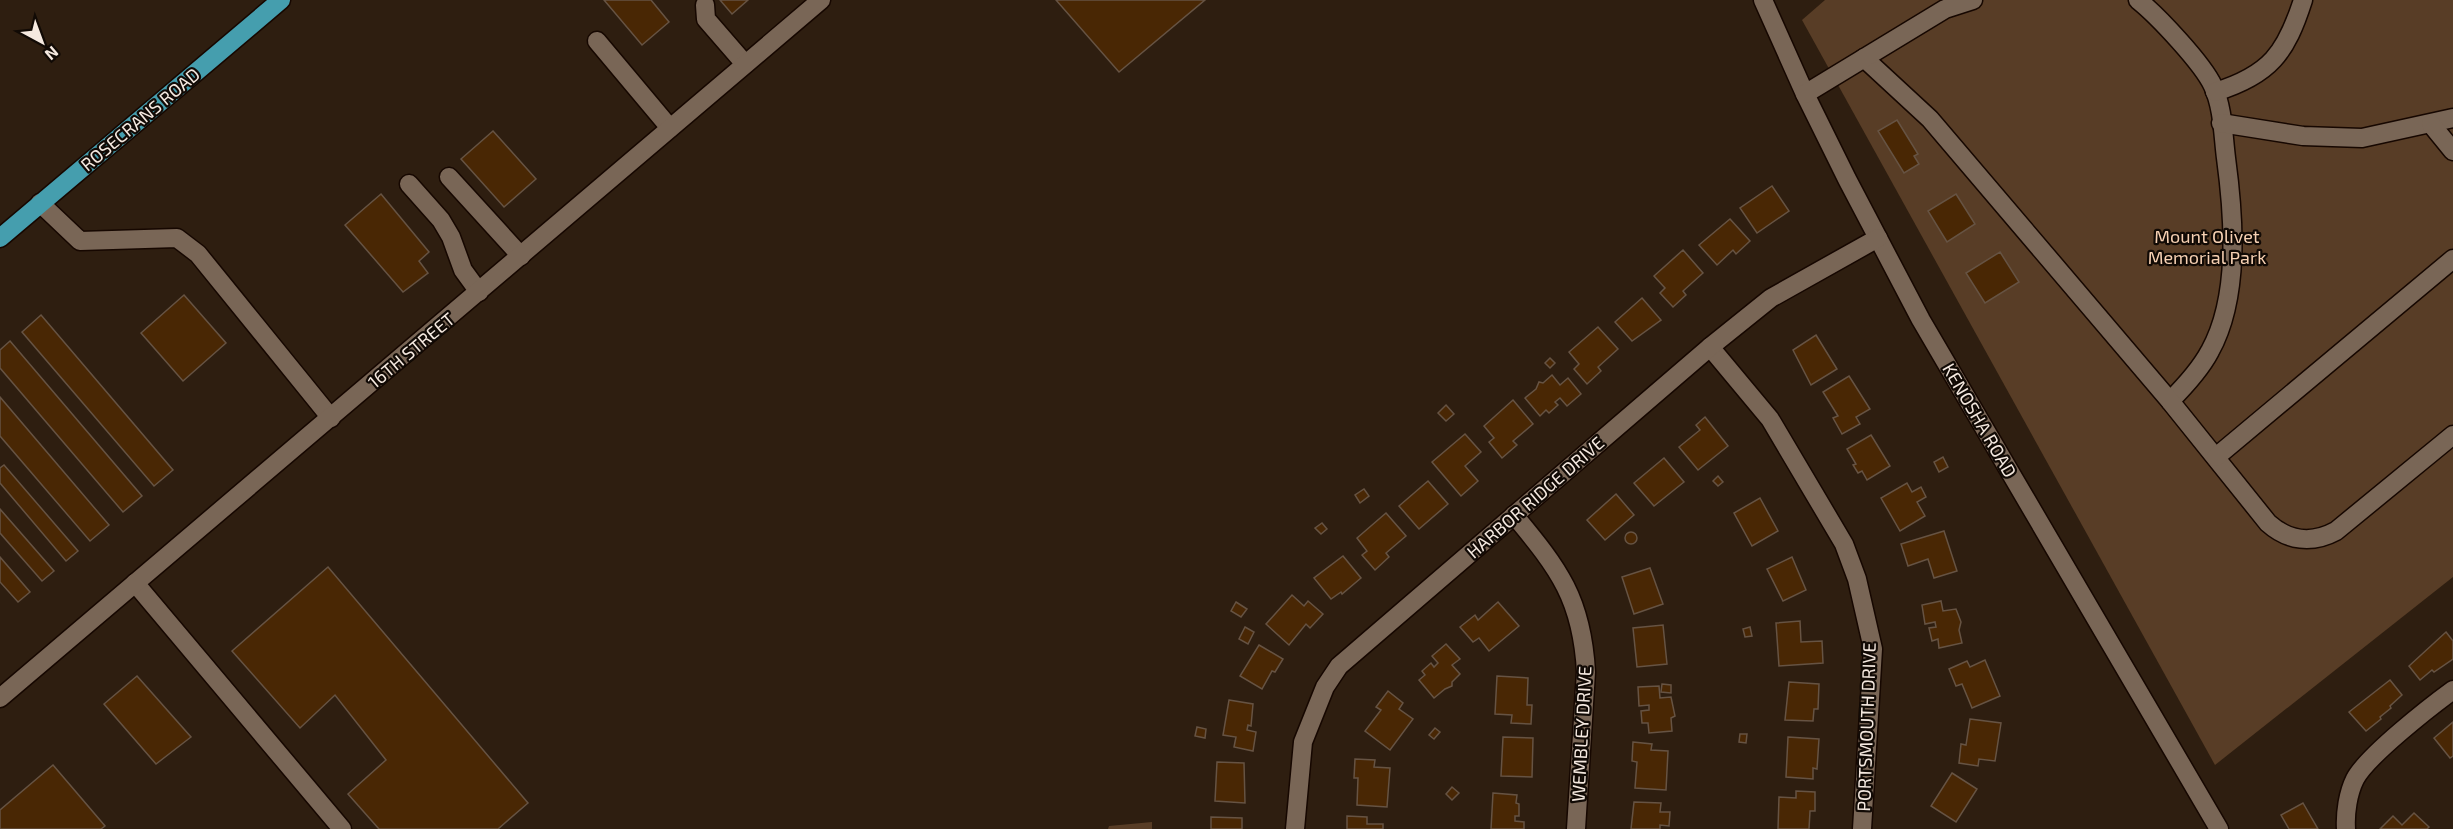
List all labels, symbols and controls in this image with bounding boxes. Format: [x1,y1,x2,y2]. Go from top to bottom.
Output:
north arrow [12,12,72,72]
text: N [42,43,63,65]
street label: ROSECRANS ROAD [76,63,204,175]
park label: Mount Olivet Memorial Park [2148,225,2266,268]
street label: 16TH STREET [363,307,459,393]
street label: KENOSHA ROAD [1938,359,2022,481]
street label: HARBOR RIDGE DRIVE [1462,431,1608,563]
street label: PORTSMOUTH DRIVE [1852,642,1880,812]
street label: WEMBLEY DRIVE [1566,666,1596,802]

